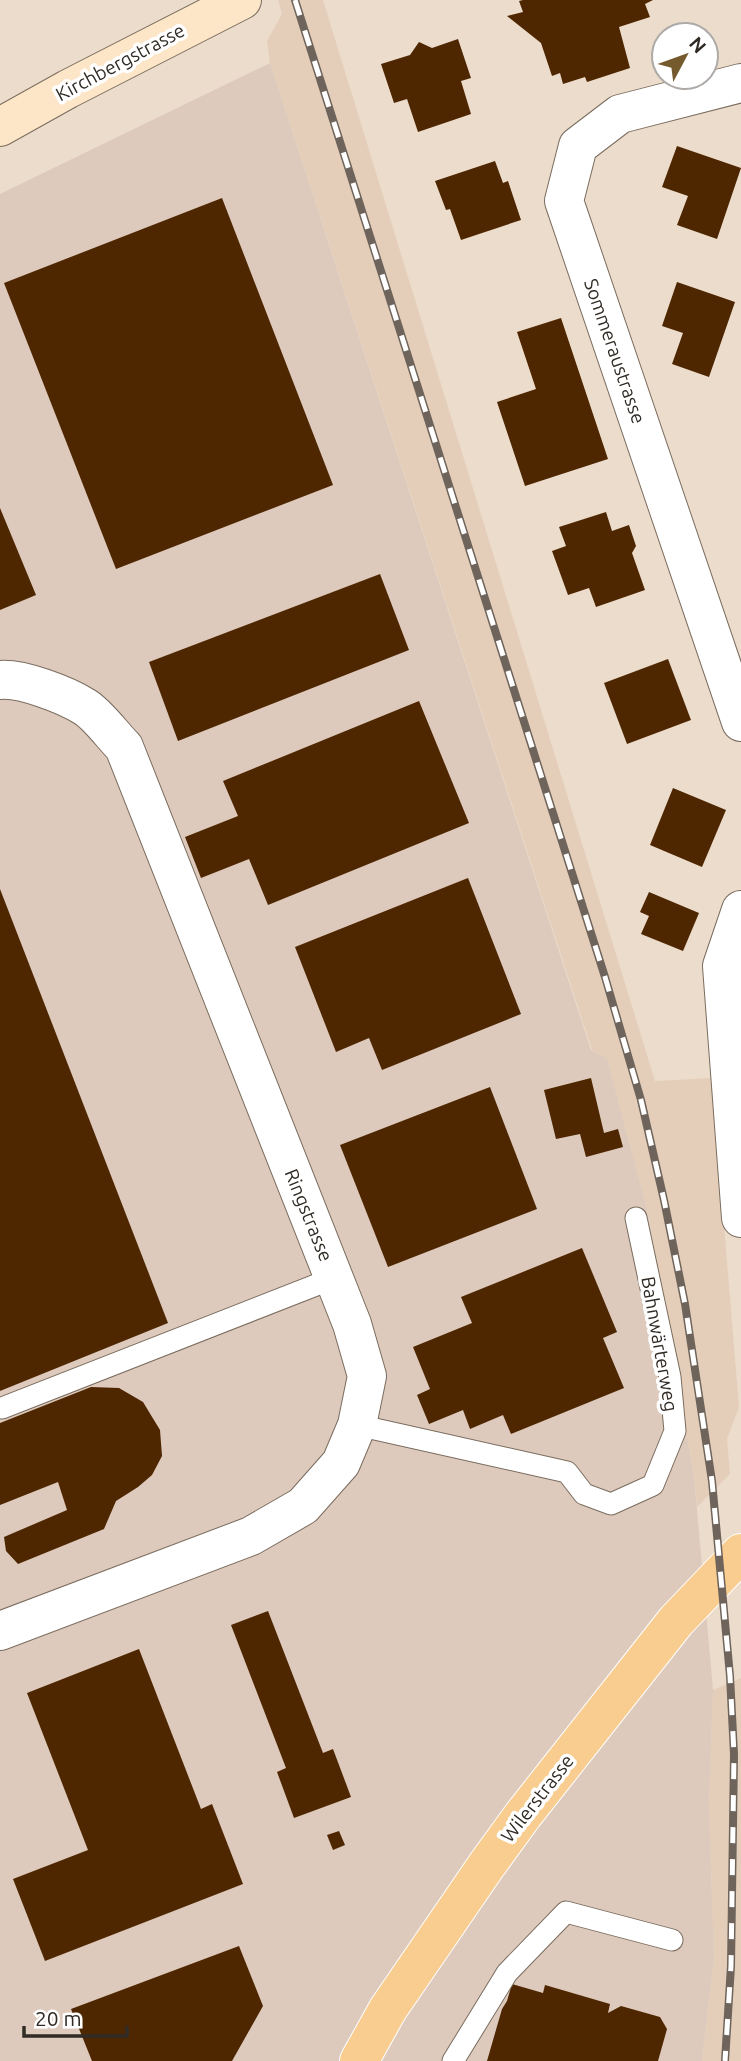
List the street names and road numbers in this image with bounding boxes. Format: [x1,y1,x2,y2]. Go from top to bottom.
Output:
street label: Kirchbergstrasse [52,19,188,105]
street label: Sommeraustrasse [580,276,650,426]
street label: Ringstrasse [280,1165,338,1265]
street label: Bahnwärterweg [637,1275,683,1413]
street label: Wilerstrasse [496,1750,578,1846]

